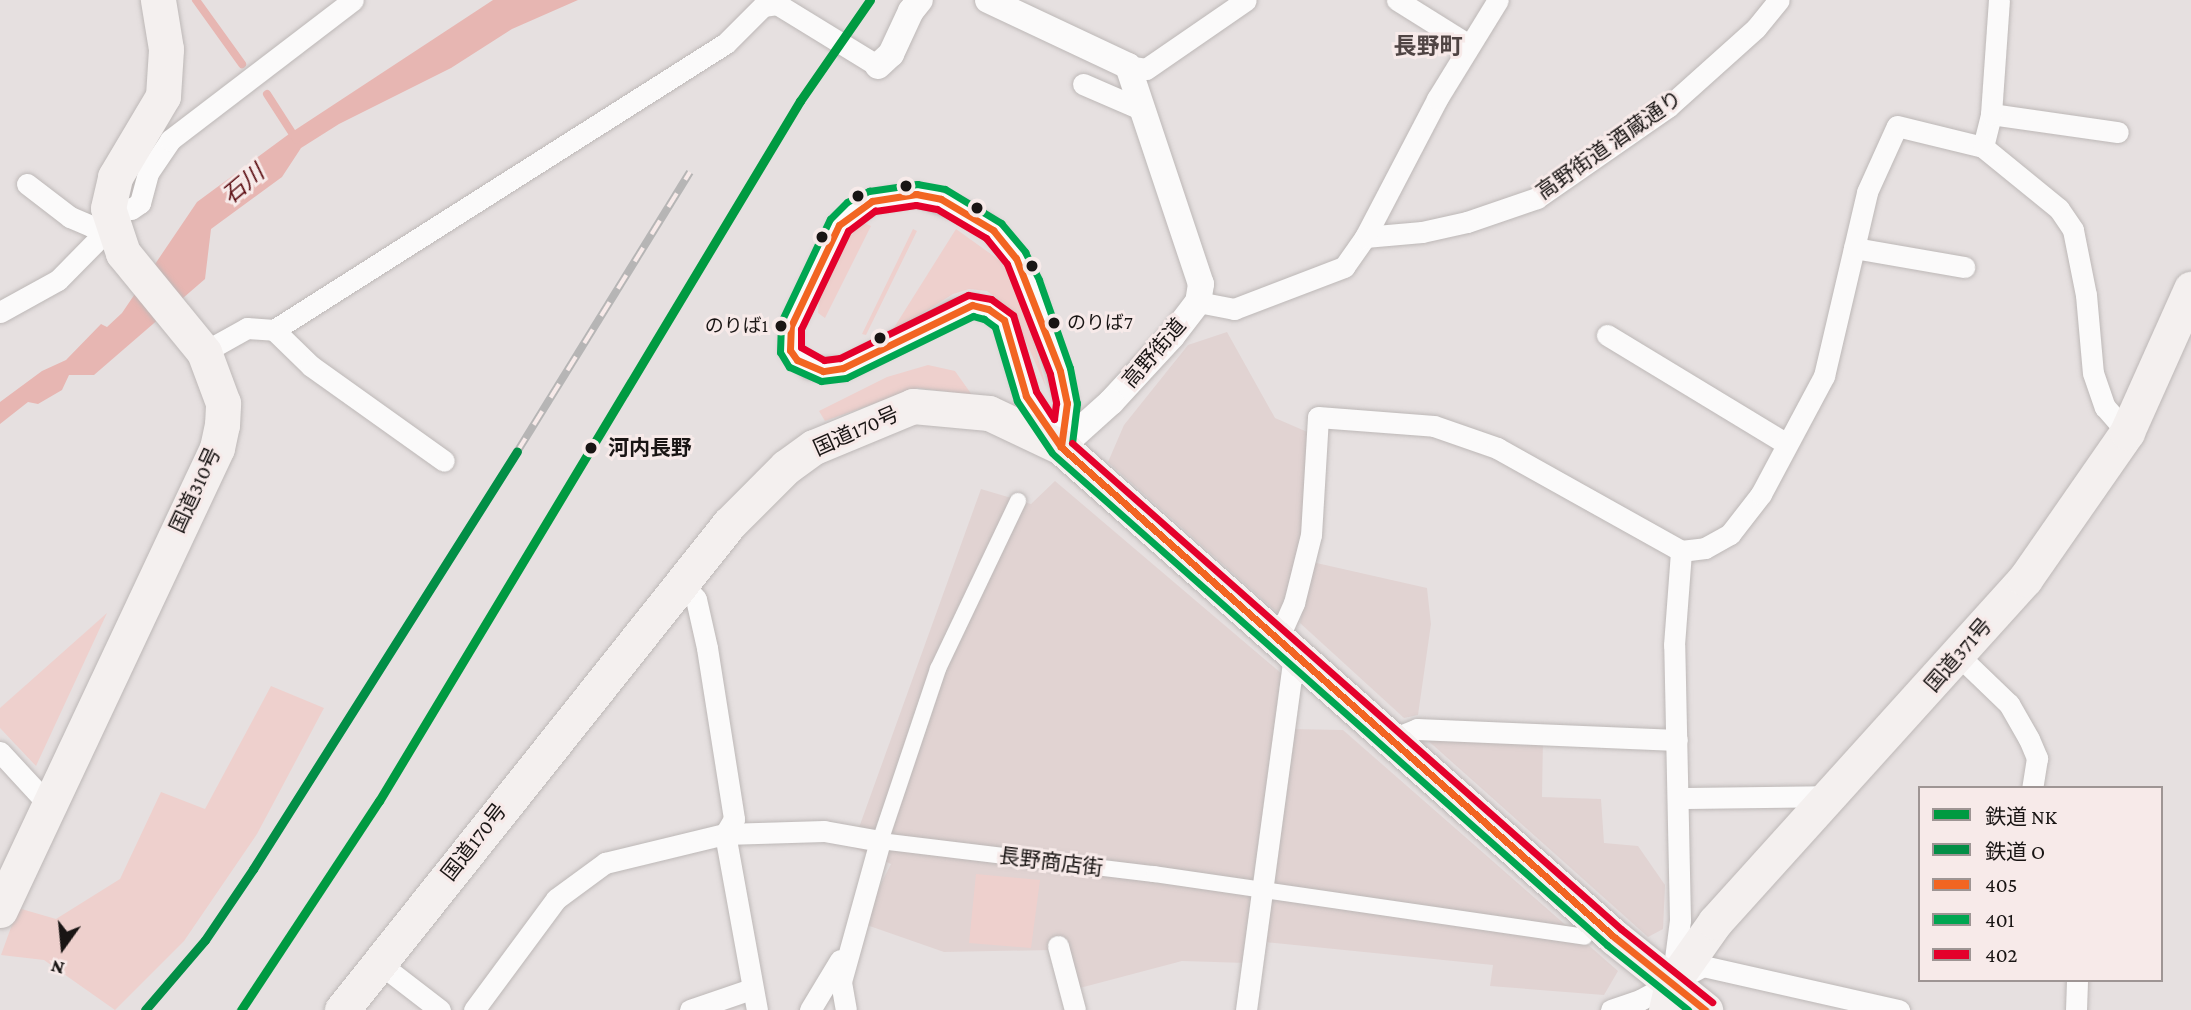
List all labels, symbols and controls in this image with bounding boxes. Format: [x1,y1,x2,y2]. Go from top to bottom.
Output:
district label: 長野町 [1394,32,1462,60]
street label: 高野街道 酒蔵通り [1531,85,1687,205]
water label: 石川 [217,159,269,209]
unlabelled marker [899,179,913,193]
unlabelled marker [851,189,865,203]
unlabelled marker [970,201,984,215]
unlabelled marker [815,230,829,244]
unlabelled marker [1025,259,1039,273]
place label: のりば7 [1067,312,1133,334]
street label: 高野街道 [1117,313,1191,393]
place label: のりば1 [705,315,768,337]
marker: のりば7 [1047,316,1061,330]
marker: のりば1 [774,319,788,333]
unlabelled marker [873,331,887,345]
street label: 国道170号 [809,401,903,461]
place label: 河内長野 [608,435,692,461]
marker: 河内長野 [580,437,602,459]
street label: 国道310号 [164,443,226,537]
street label: 国道371号 [1919,613,1997,697]
legend [1918,786,2163,982]
street label: 国道170号 [436,798,512,886]
text: 鉄道 NK [1985,805,2057,829]
text: 鉄道 O [1985,840,2045,864]
street label: 長野商店街 [997,843,1105,881]
text: 405 [1985,873,2018,897]
text: 401 [1985,908,2015,932]
north arrow [28,912,98,982]
text: 402 [1985,943,2017,967]
text: N [48,956,66,980]

